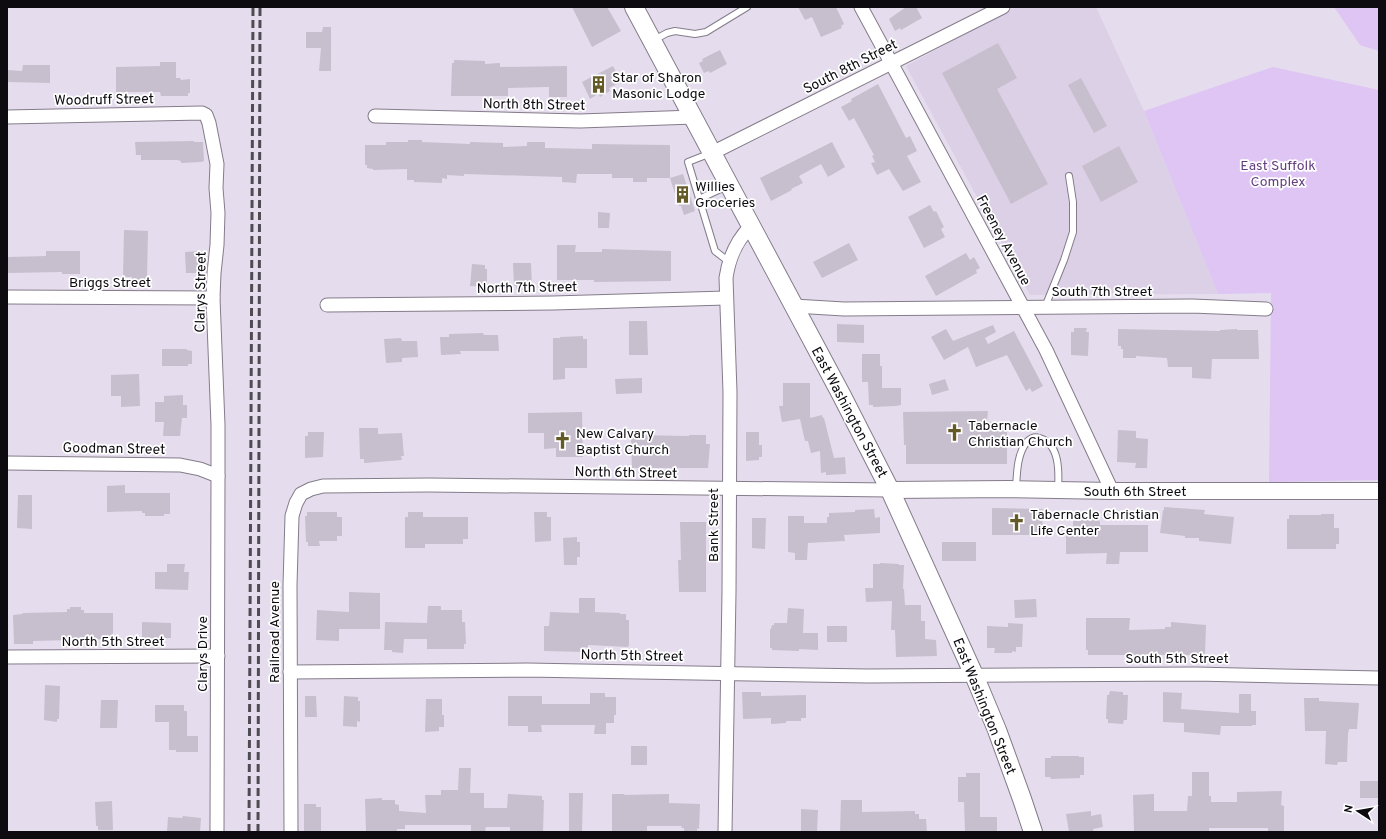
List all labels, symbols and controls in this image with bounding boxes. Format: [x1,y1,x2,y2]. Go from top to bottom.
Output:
street label: South 8th Street [801,36,900,98]
place label: Star of Sharon Masonic Lodge [612,70,705,103]
building icon: Star of Sharon Masonic Lodge [589,75,609,95]
street label: Woodruff Street [54,91,154,110]
street label: North 8th Street [483,96,585,115]
park label: East Suffolk Complex [1240,158,1316,191]
place label: Willies Groceries [695,179,755,212]
building icon: Willies Groceries [672,184,692,204]
street label: Freeney Avenue [972,193,1034,289]
street label: Clarys Street [192,251,211,333]
street label: Briggs Street [69,275,151,292]
street label: North 7th Street [477,279,577,298]
street label: South 7th Street [1051,284,1153,301]
street label: East Washington Street [807,344,890,481]
place label: Tabernacle Christian Church [968,418,1073,451]
church icon: Tabernacle Christian Church [945,423,965,443]
place label: New Calvary Baptist Church [576,426,669,459]
church icon: New Calvary Baptist Church [553,431,573,451]
street label: Goodman Street [62,440,165,459]
street label: North 6th Street [575,464,677,483]
street label: South 6th Street [1083,484,1187,501]
street label: Bank Street [706,488,723,562]
place label: Tabernacle Christian Life Center [1030,507,1159,540]
church icon: Tabernacle Christian Life Center [1007,512,1027,532]
street label: Railroad Avenue [267,581,284,683]
street label: Clarys Drive [195,616,212,692]
street label: North 5th Street [62,634,164,651]
street label: East Washington Street [948,636,1019,777]
street label: North 5th Street [580,647,684,666]
street label: South 5th Street [1125,651,1229,668]
north arrow [1338,791,1378,831]
text: N [1342,804,1357,814]

